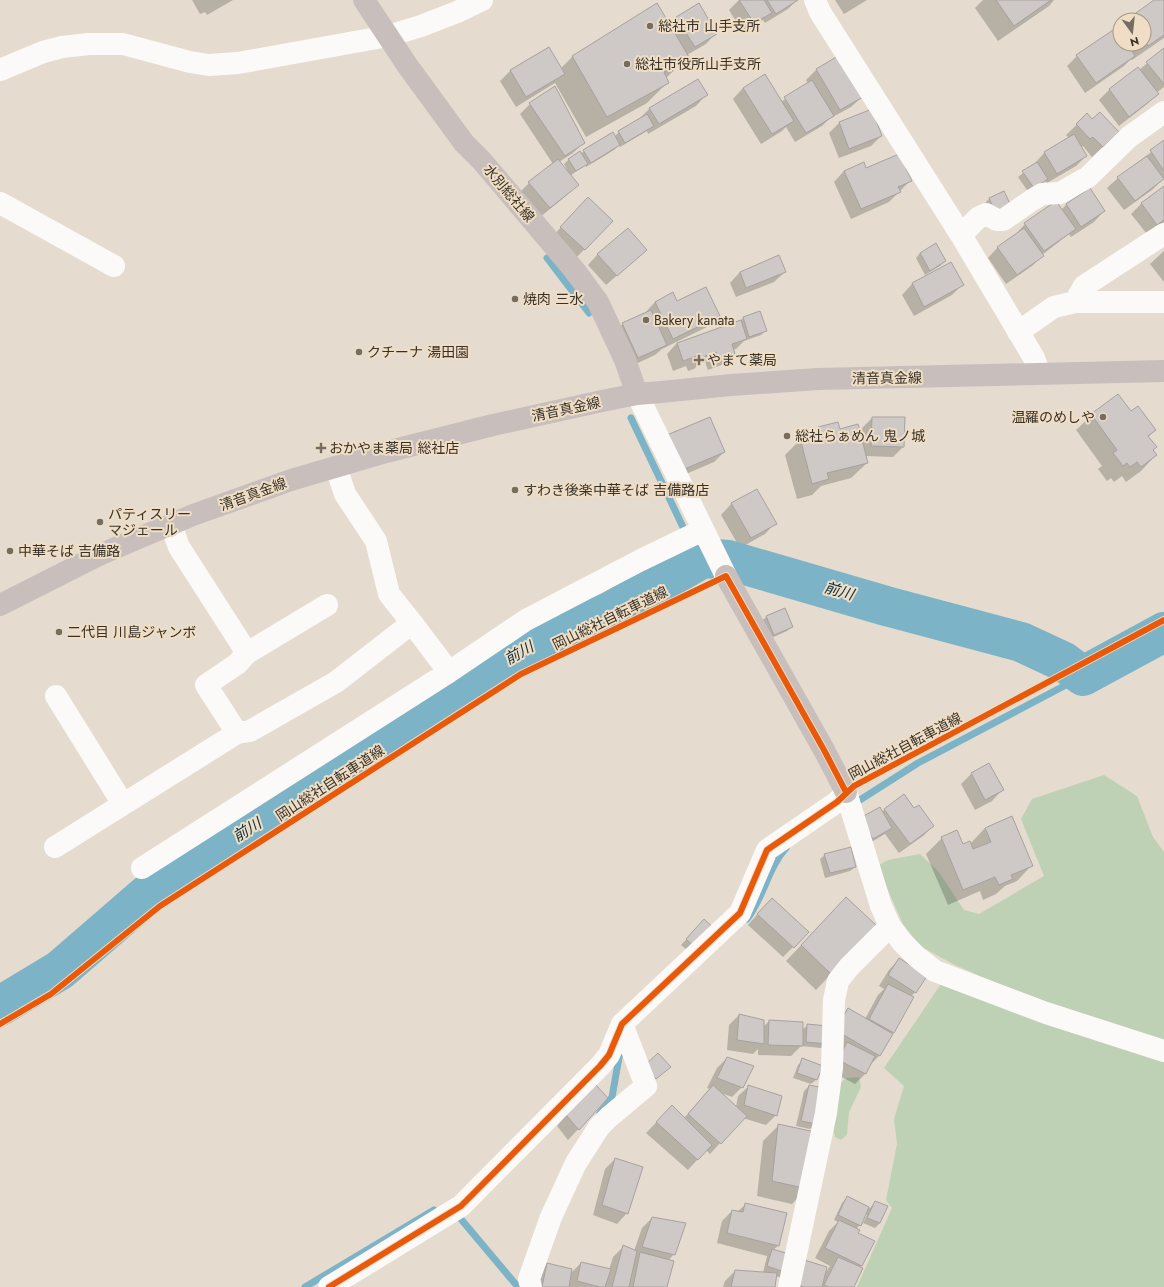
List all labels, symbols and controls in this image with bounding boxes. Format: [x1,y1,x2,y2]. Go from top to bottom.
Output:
north arrow [1112,12,1152,52]
place label: 総社市 山手支所 [658,16,760,36]
marker: 総社市 山手支所 [645,21,655,31]
text: N [1128,33,1141,51]
place label: 総社市役所山手支所 [635,54,761,74]
marker: 総社市役所山手支所 [622,59,632,69]
street label: 水別総社線 [479,160,539,226]
place label: 焼肉 三水 [523,289,583,309]
marker: 焼肉 三水 [510,294,520,304]
place label: Bakery kanata [654,310,734,330]
marker: Bakery kanata [641,315,651,325]
place label: クチーナ 湯田園 [367,342,469,362]
marker: クチーナ 湯田園 [354,347,364,357]
place label: やまて薬局 [707,350,777,370]
marker: やまて薬局 [694,355,704,365]
street label: 清音真金線 [852,367,922,389]
street label: 清音真金線 [530,392,602,426]
place label: 温羅のめしや [1011,407,1095,427]
marker: 温羅のめしや [1098,412,1108,422]
place label: 総社らぁめん 鬼ノ城 [795,426,925,446]
marker: 総社らぁめん 鬼ノ城 [782,431,792,441]
place label: おかやま薬局 総社店 [329,438,459,458]
marker: おかやま薬局 総社店 [316,443,326,453]
street label: 清音真金線 [217,473,289,515]
place label: すわき後楽中華そば 吉備路店 [523,480,709,500]
marker: すわき後楽中華そば 吉備路店 [510,485,520,495]
place label: パティスリー マジェール [108,504,191,540]
marker: パティスリー マジェール [95,517,105,527]
place label: 中華そば 吉備路 [18,541,120,561]
marker: 中華そば 吉備路 [5,546,15,556]
water label: 前川 [822,576,858,606]
street label: 岡山総社自転車道線 [549,581,671,655]
place label: 二代目 川島ジャンボ [67,622,197,642]
marker: 二代目 川島ジャンボ [54,627,64,637]
water label: 前川 [501,635,539,670]
street label: 岡山総社自転車道線 [845,708,965,784]
street label: 岡山総社自転車道線 [272,740,388,826]
water label: 前川 [228,812,267,847]

